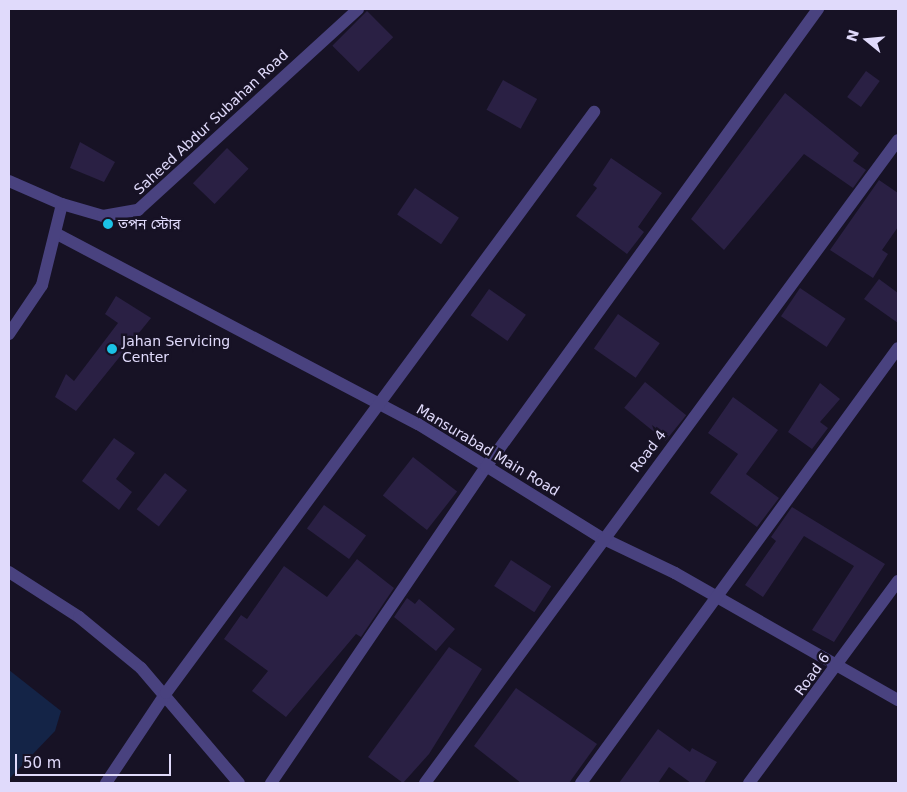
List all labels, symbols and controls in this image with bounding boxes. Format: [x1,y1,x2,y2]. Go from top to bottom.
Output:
north arrow [842,15,892,65]
text: N [843,28,862,44]
street label: Saheed Abdur Subahan Road [131,46,291,198]
place label: তপন স্টোর [118,216,181,232]
marker: তপন স্টোর [102,218,114,230]
place label: Jahan Servicing Center [122,333,230,366]
marker: Jahan Servicing Center [106,343,118,355]
street label: Mansurabad Main Road [413,401,563,499]
street label: Road 4 [627,427,669,475]
street label: Road 6 [791,649,833,699]
scale bar [18,744,174,776]
text: 50 m [23,754,61,772]

